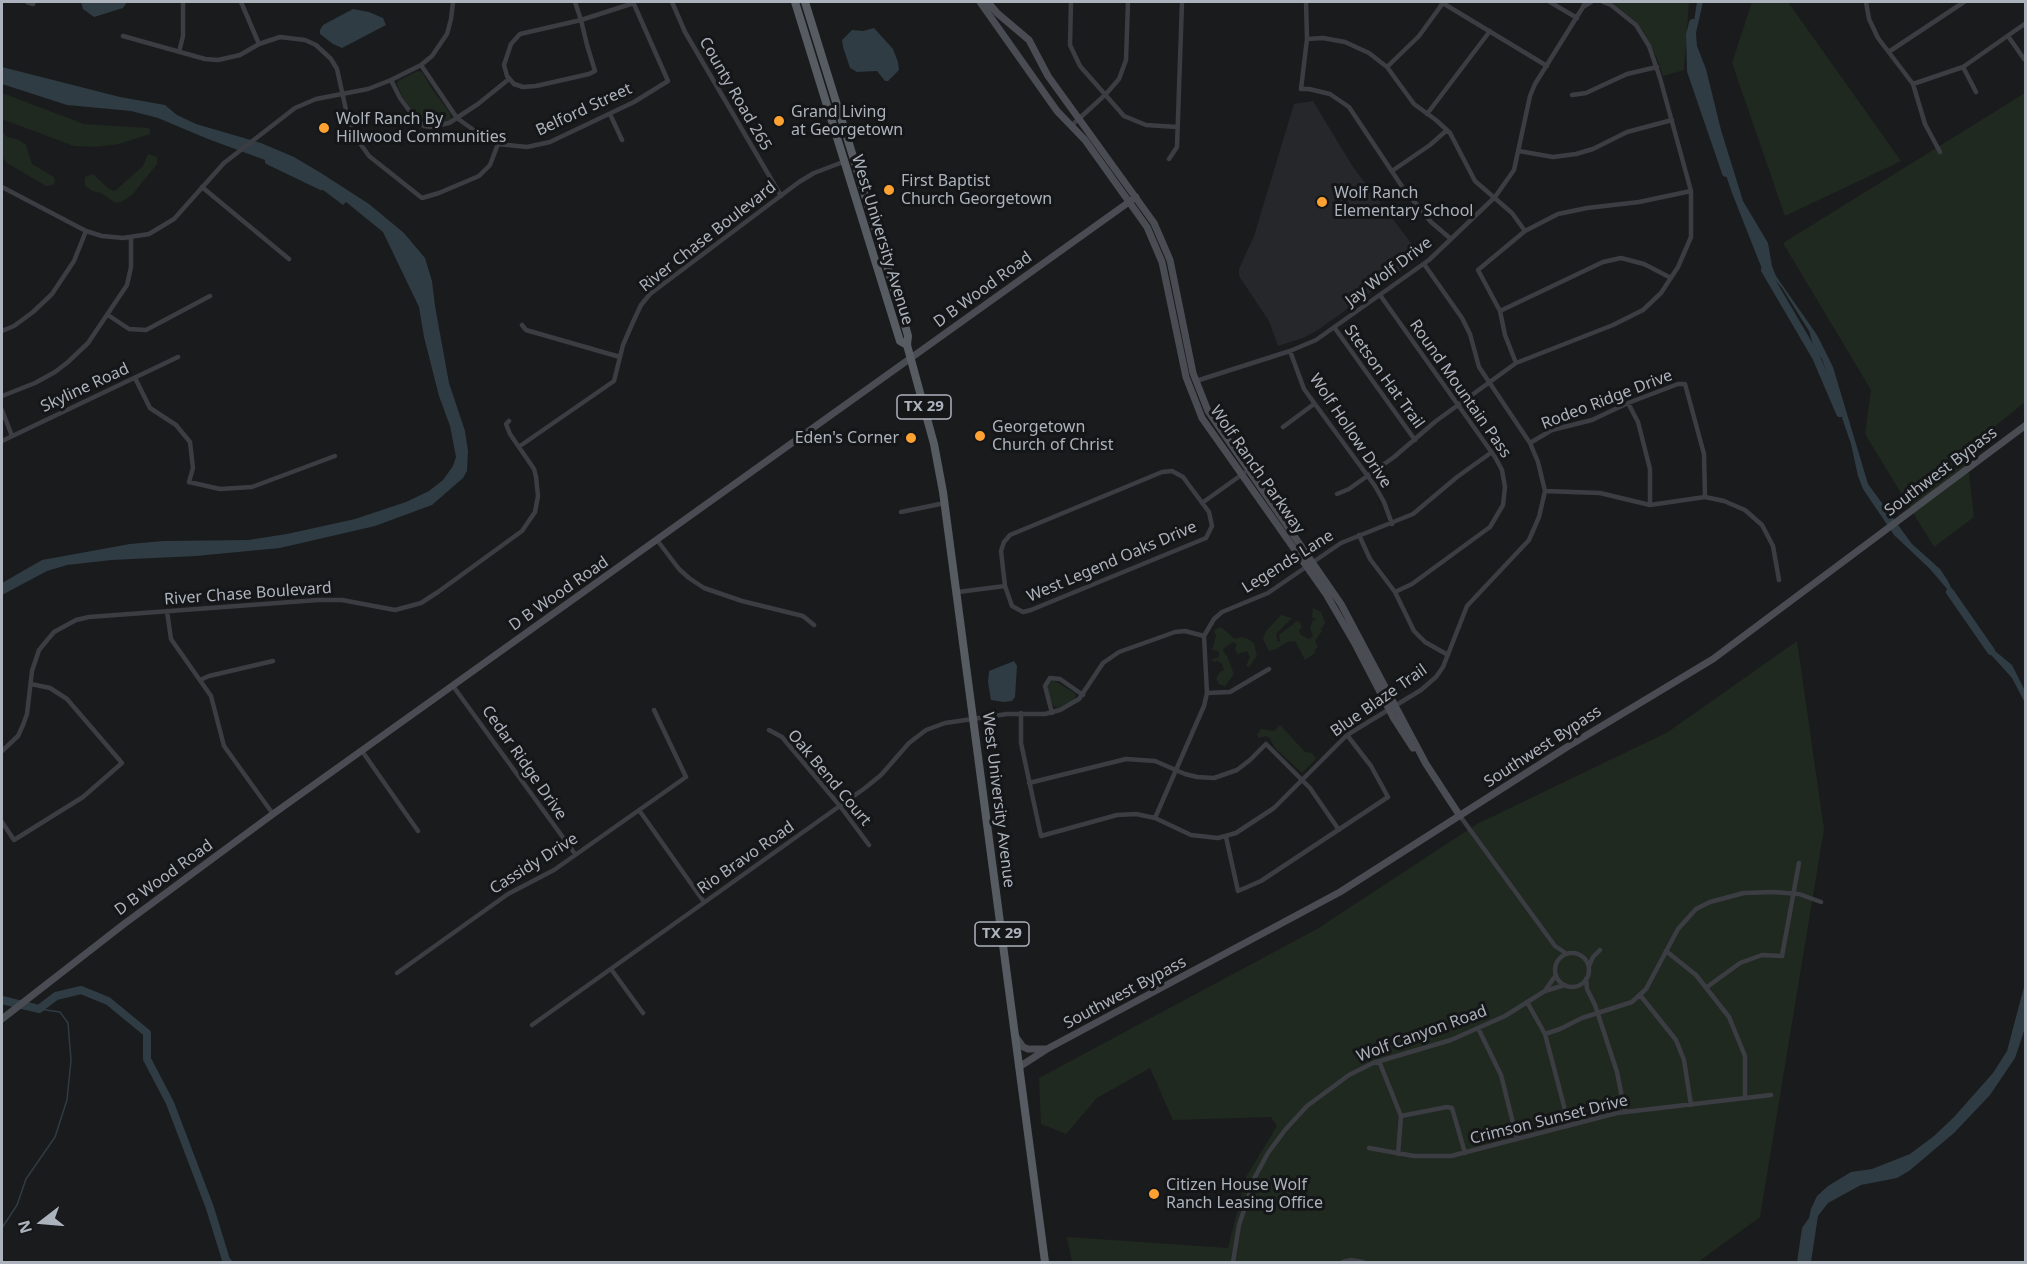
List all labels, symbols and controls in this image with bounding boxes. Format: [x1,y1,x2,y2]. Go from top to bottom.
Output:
street label: County Road 265 [695,34,775,154]
street label: Belford Street [533,79,635,141]
place label: Grand Living at Georgetown [791,102,903,140]
place label: Wolf Ranch By Hillwood Communities [336,109,506,147]
marker: Grand Living at Georgetown [772,114,786,128]
marker: Wolf Ranch By Hillwood Communities [317,121,331,135]
street label: West University Avenue [847,153,917,327]
place label: First Baptist Church Georgetown [901,171,1052,209]
street label: River Chase Boulevard [636,178,780,296]
marker: First Baptist Church Georgetown [882,183,896,197]
place label: Wolf Ranch Elementary School [1334,183,1473,221]
marker: Wolf Ranch Elementary School [1315,195,1329,209]
street label: Jay Wolf Drive [1342,233,1436,311]
street label: D B Wood Road [930,248,1036,332]
street label: Round Mountain Pass [1405,316,1515,462]
street label: Stetson Hat Trail [1340,322,1428,432]
street label: Skyline Road [38,359,132,417]
street label: Rodeo Ridge Drive [1539,366,1675,434]
street label: Wolf Hollow Drive [1305,370,1395,492]
road number: TX 29 [897,395,951,419]
street label: Wolf Ranch Parkway [1206,402,1308,538]
place label: Georgetown Church of Christ [992,417,1113,455]
street label: Southwest Bypass [1881,423,2001,521]
place label: Eden's Corner [795,428,899,448]
marker: Georgetown Church of Christ [973,429,987,443]
marker: Eden's Corner [904,431,918,445]
street label: West Legend Oaks Drive [1024,517,1200,607]
street label: Legends Lane [1239,526,1337,598]
street label: D B Wood Road [506,553,612,635]
street label: River Chase Boulevard [164,579,332,609]
street label: Blue Blaze Trail [1327,661,1431,741]
street label: Cedar Ridge Drive [477,702,571,824]
street label: Southwest Bypass [1481,702,1605,792]
street label: West University Avenue [978,711,1018,889]
street label: Oak Bend Court [783,726,875,830]
street label: Rio Bravo Road [694,817,798,899]
street label: Cassidy Drive [486,829,582,899]
street label: D B Wood Road [111,836,217,920]
road number: TX 29 [975,922,1029,946]
street label: Southwest Bypass [1060,953,1190,1033]
street label: Wolf Canyon Road [1354,1001,1490,1067]
street label: Crimson Sunset Drive [1468,1091,1630,1149]
place label: Citizen House Wolf Ranch Leasing Office [1166,1175,1323,1213]
marker: Citizen House Wolf Ranch Leasing Office [1147,1187,1161,1201]
north arrow [12,1192,72,1252]
text: N [12,1218,37,1236]

